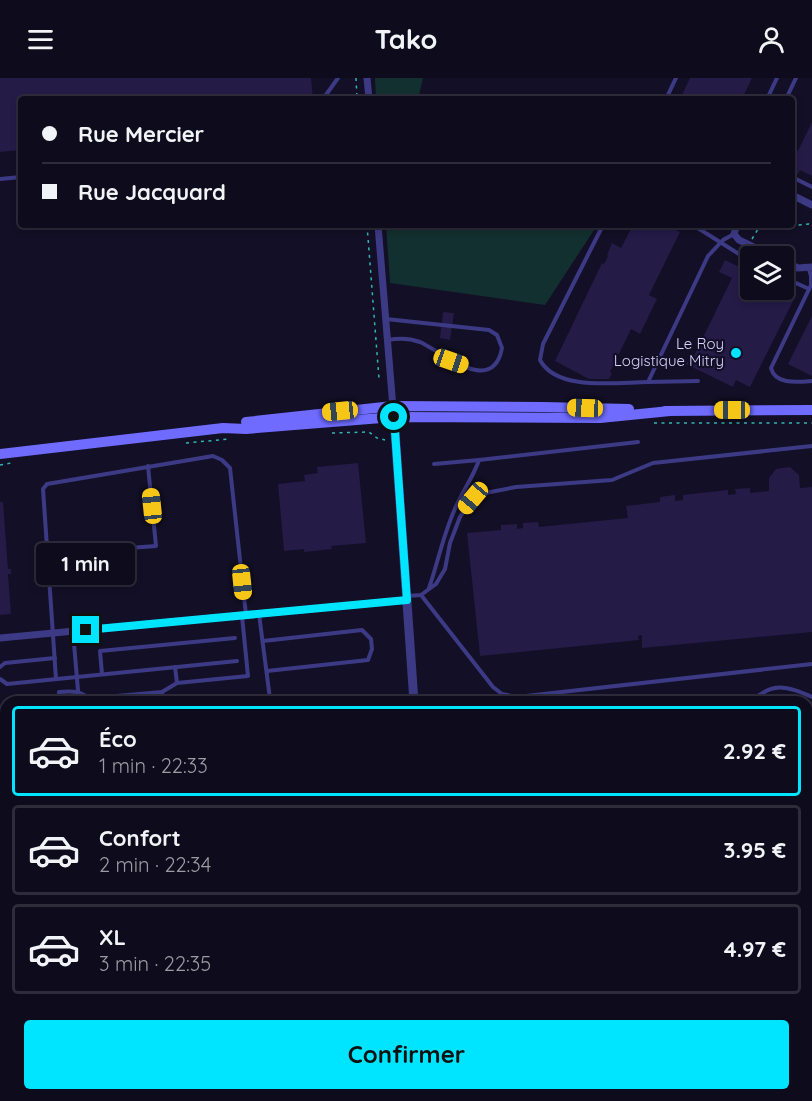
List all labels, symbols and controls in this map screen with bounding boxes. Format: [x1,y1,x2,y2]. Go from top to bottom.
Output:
text: Tako [375,22,437,56]
icon: menu [24,23,57,56]
icon: person [755,23,788,56]
text: Rue Mercier [78,120,204,148]
text: Rue Jacquard [78,178,226,206]
map controls [740,246,794,300]
button: layers [740,246,794,300]
place label: Le Roy Logistique Mitry [614,334,724,370]
marker: Le Roy Logistique Mitry [729,346,743,360]
car [431,347,471,375]
car [567,398,603,418]
car [321,400,359,422]
car [714,401,750,419]
route start [380,403,407,430]
car [455,478,491,518]
car [141,487,163,525]
callout: 1 min [36,543,136,585]
text: 1 min [61,551,110,576]
car [231,563,253,601]
route end [72,616,99,643]
icon: car [27,724,81,778]
text: Éco [99,725,137,753]
text: 2.92 € [723,737,786,765]
text: 1 min · 22:33 [99,753,208,778]
icon: car [27,823,81,877]
text: Confort [99,824,181,852]
text: 3.95 € [724,836,786,864]
text: 2 min · 22:34 [99,852,211,877]
icon: car [27,922,81,976]
text: XL [99,923,126,951]
text: 4.97 € [724,935,786,963]
text: 3 min · 22:35 [99,951,211,976]
button: Confirmer [24,1020,789,1089]

